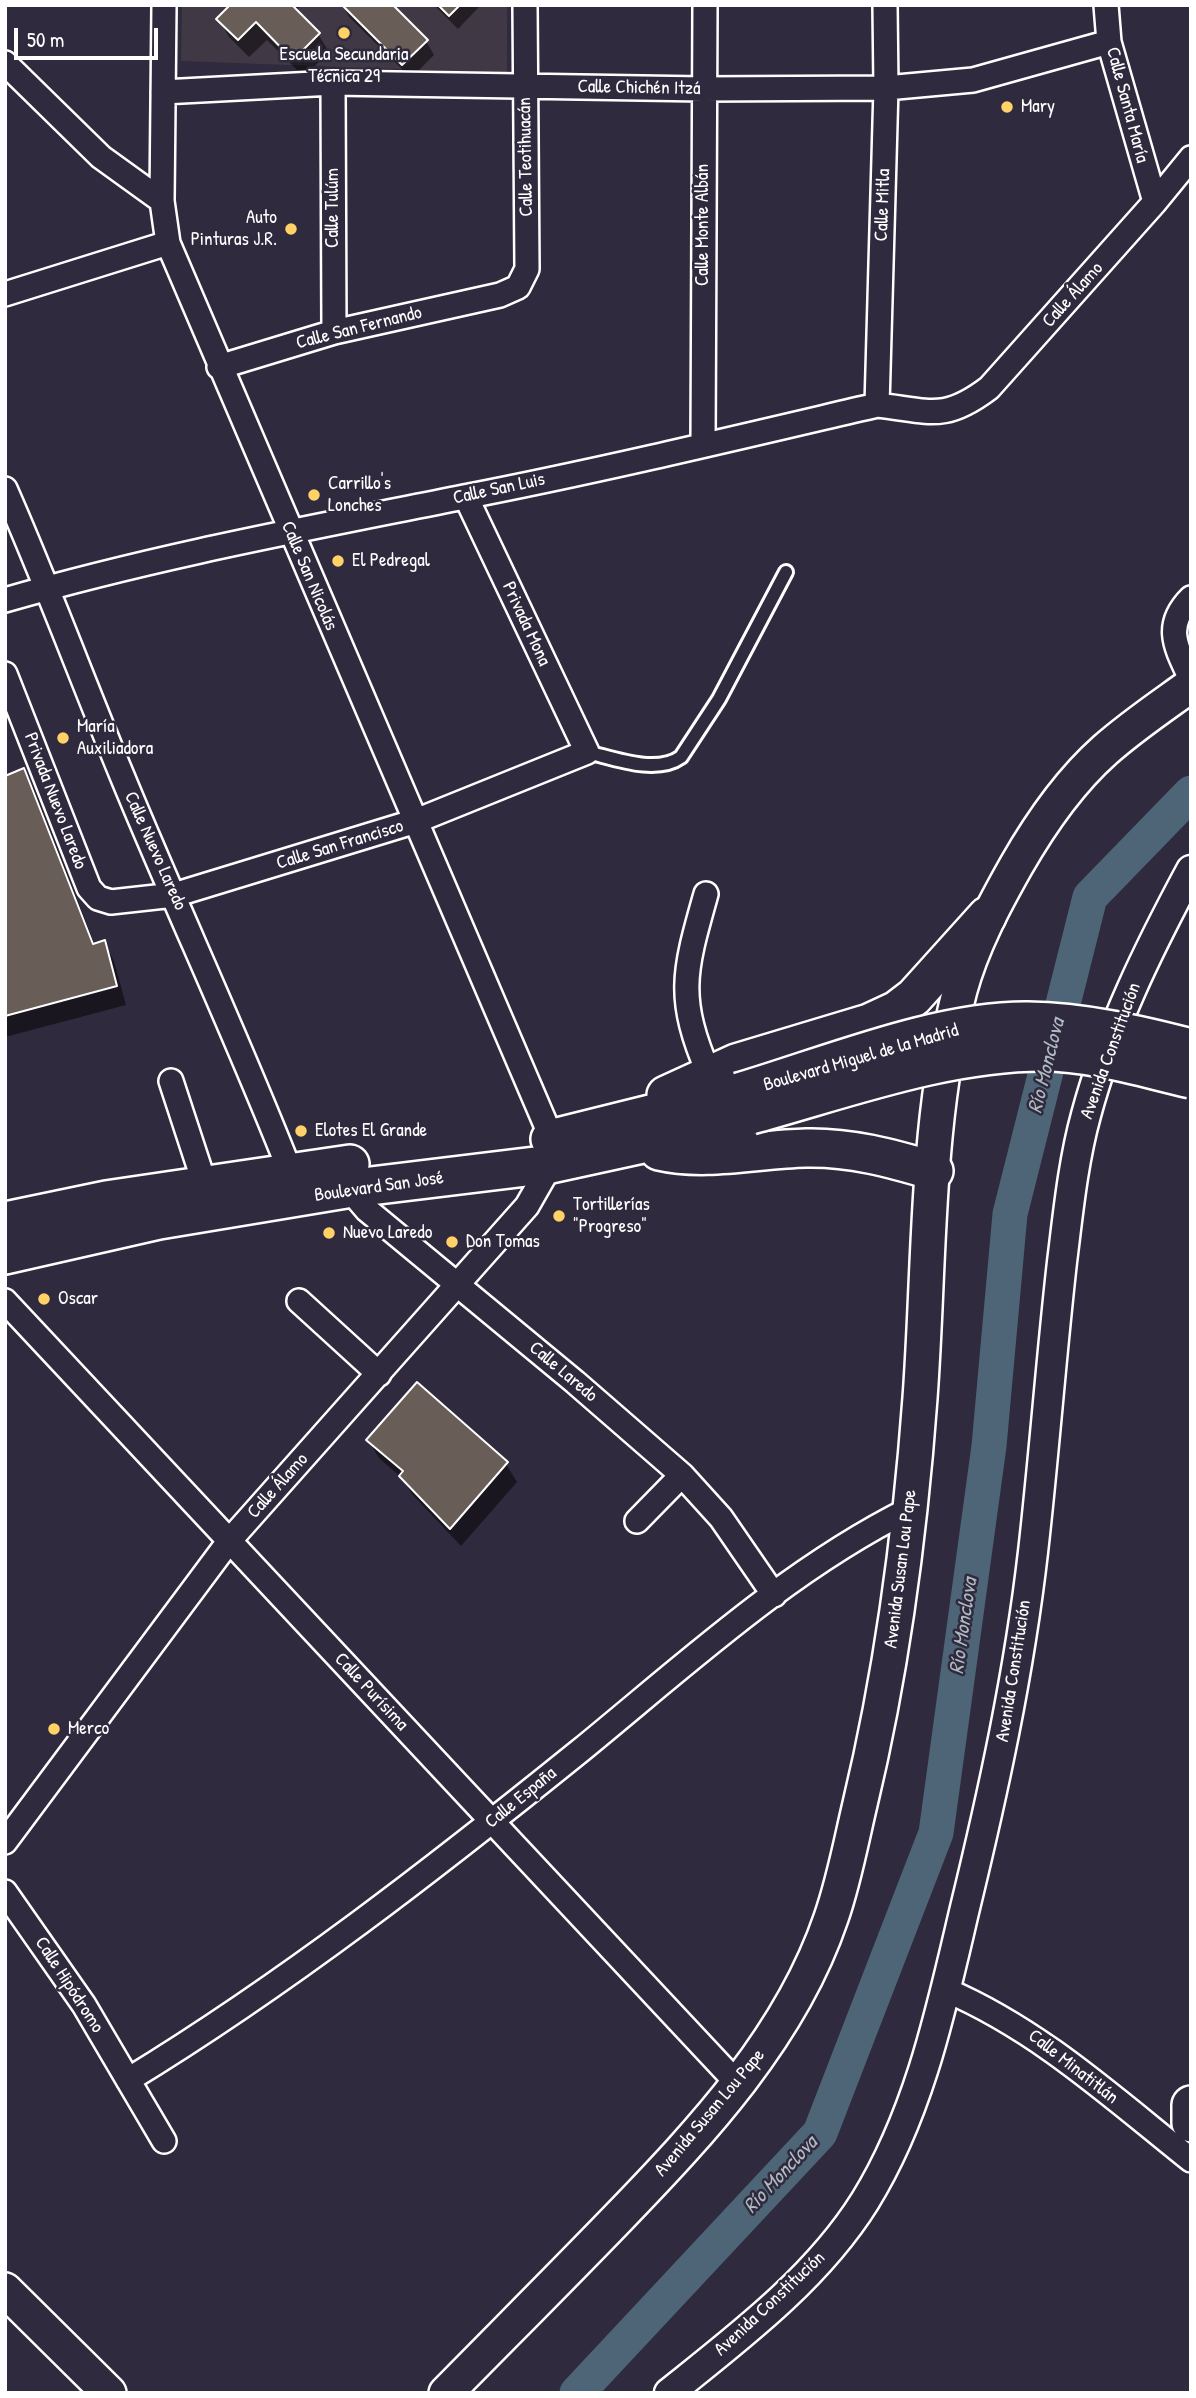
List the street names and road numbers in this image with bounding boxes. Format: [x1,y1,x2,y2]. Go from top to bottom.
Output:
street label: Calle Santa María [1101,45,1153,165]
street label: Calle Chichén Itzá [577,76,701,100]
street label: Calle Teotihuacán [514,97,538,217]
street label: Calle Monte Albán [692,164,714,286]
street label: Calle Tulúm [322,168,344,248]
street label: Calle Mitla [870,168,896,242]
street label: Calle Álamo [1038,258,1108,332]
street label: Calle San Fernando [294,301,424,355]
street label: Calle San Luis [451,468,547,510]
street label: Calle San Nicolás [276,518,342,634]
street label: Privada Mona [497,578,555,670]
street label: Privada Nuevo Laredo [18,730,92,872]
street label: Calle Nuevo Laredo [119,788,191,914]
street label: Calle San Francisco [274,815,406,875]
street label: Avenida Constitución [1076,980,1146,1122]
street label: Boulevard Miguel de la Madrid [761,1019,961,1097]
street label: Boulevard San José [313,1167,445,1207]
street label: Calle Laredo [524,1337,602,1407]
street label: Calle Álamo [243,1449,313,1523]
street label: Avenida Susan Lou Pape [880,1488,922,1650]
street label: Avenida Constitución [992,1598,1036,1744]
street label: Calle Purísima [329,1648,413,1736]
street label: Calle España [481,1762,561,1834]
street label: Calle Hipódromo [30,1933,108,2037]
street label: Calle Minatitlán [1023,2025,1123,2109]
street label: Avenida Susan Lou Pape [650,2045,770,2181]
street label: Avenida Constitución [710,2247,830,2361]

